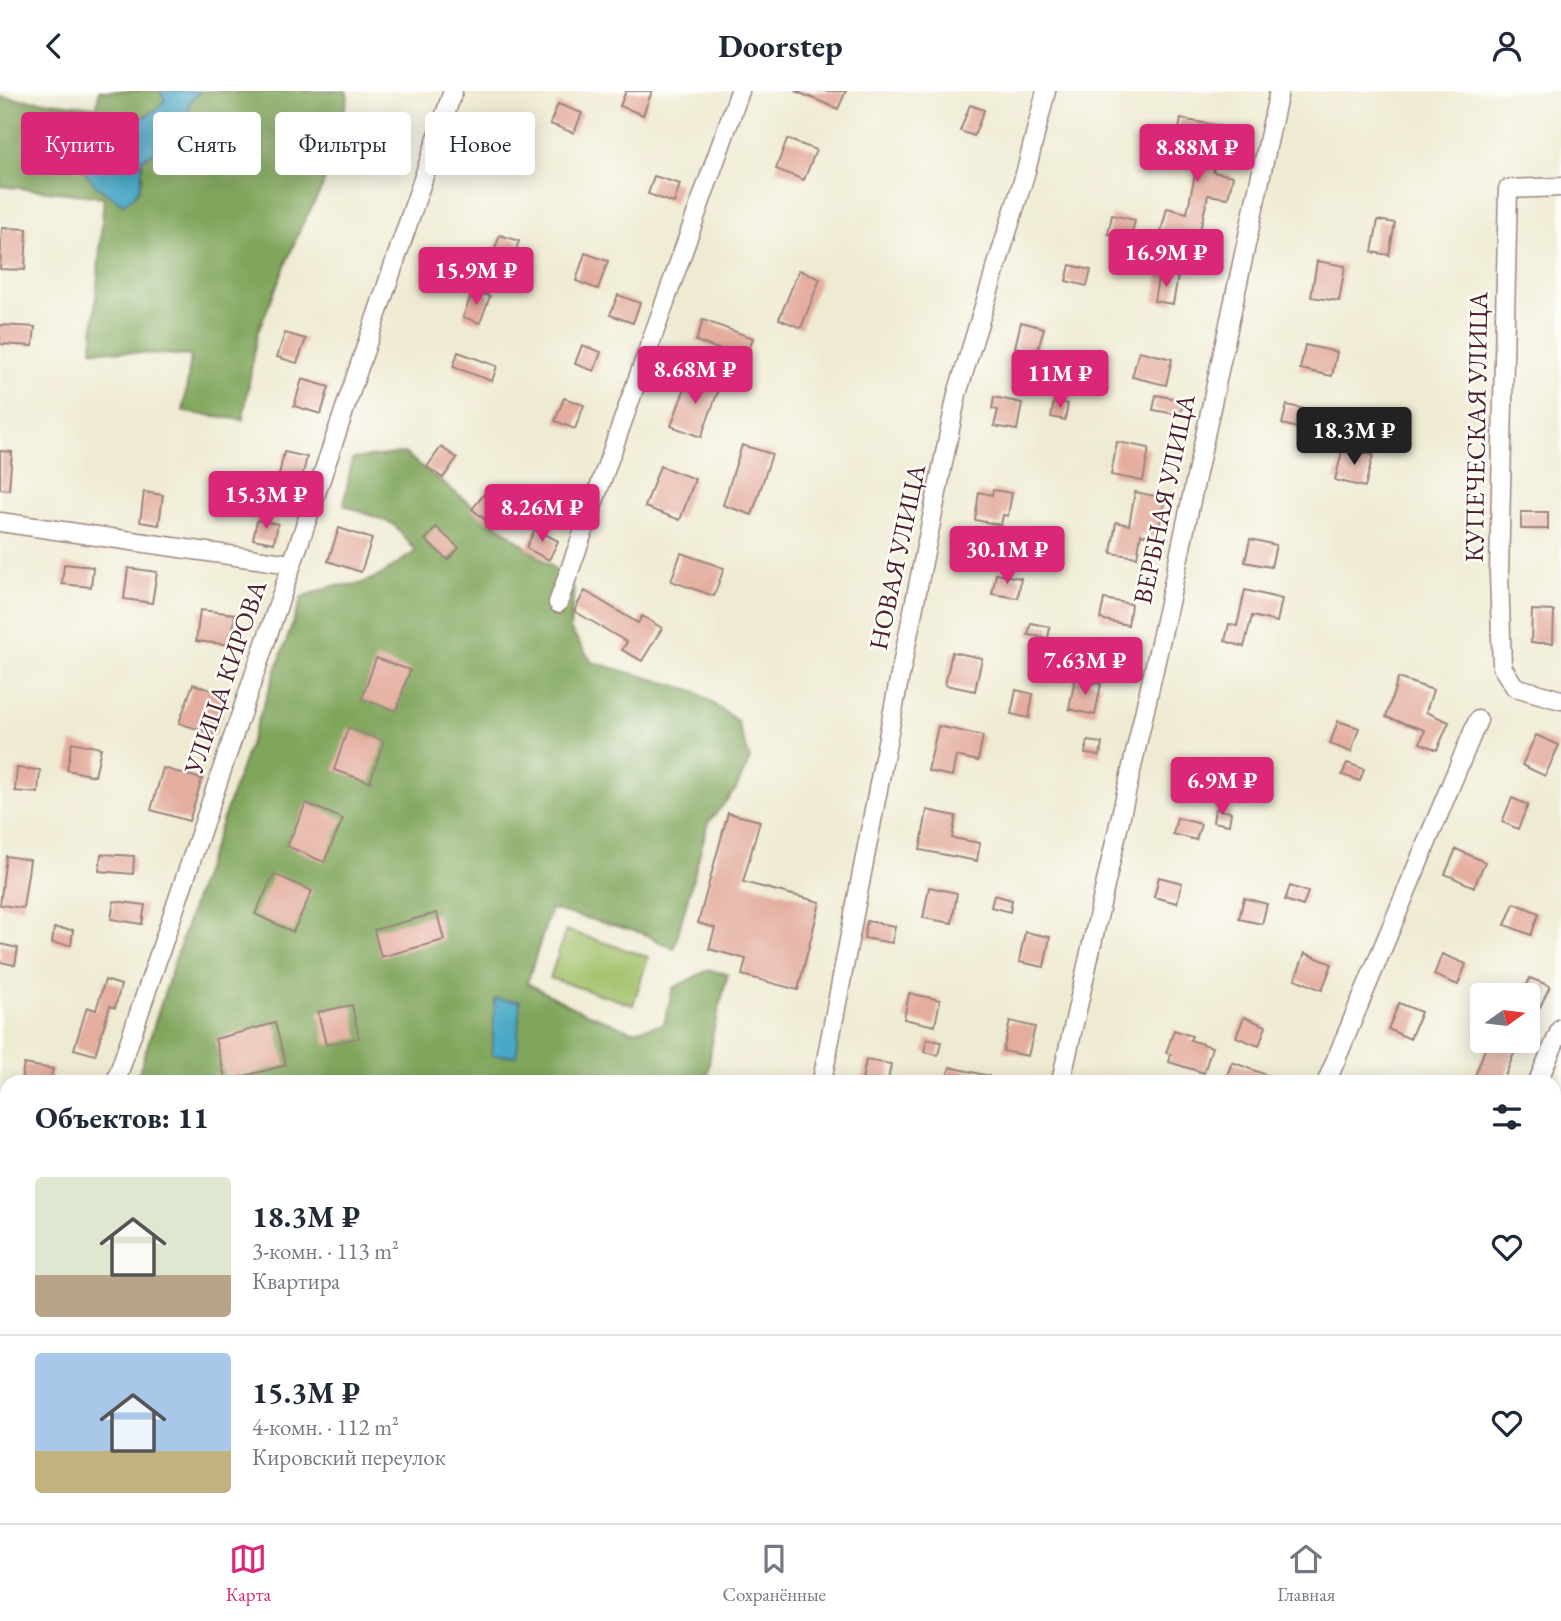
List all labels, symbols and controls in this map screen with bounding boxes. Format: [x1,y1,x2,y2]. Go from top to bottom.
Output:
text: Doorstep [718,25,843,67]
icon: back [35,27,73,65]
icon: person [1488,27,1526,65]
chip: Купить [21,112,139,175]
chip: Снять [153,112,261,175]
chip: Фильтры [275,112,411,175]
chip: Новое [425,112,535,175]
pin: 8.88M ₽ [1132,125,1262,184]
text: 8.88M ₽ [1156,132,1238,162]
pin: 16.9M ₽ [1101,229,1231,289]
text: 16.9M ₽ [1125,237,1207,267]
pin: 15.9M ₽ [411,247,541,307]
text: 15.9M ₽ [435,255,517,285]
street label: КУПЕЧЕСКАЯ УЛИЦА [1457,290,1495,563]
pin: 8.68M ₽ [630,347,760,406]
pin: 11M ₽ [1011,351,1109,410]
text: 8.68M ₽ [654,354,736,384]
text: 11M ₽ [1027,358,1093,388]
street label: ВЕРБНАЯ УЛИЦА [1125,390,1203,607]
pin: 18.3M ₽ [1289,407,1419,467]
text: 18.3M ₽ [1313,415,1395,445]
street label: НОВАЯ УЛИЦА [861,460,933,653]
pin: 15.3M ₽ [201,471,331,531]
text: 15.3M ₽ [225,479,307,509]
pin: 8.26M ₽ [477,484,607,544]
text: 8.26M ₽ [501,492,583,522]
pin: 30.1M ₽ [942,526,1072,586]
text: 30.1M ₽ [966,534,1048,564]
street label: УЛИЦА КИРОВА [176,575,274,779]
pin: 7.63M ₽ [1020,637,1150,697]
text: 7.63M ₽ [1044,645,1126,675]
pin: 6.9M ₽ [1165,757,1279,817]
text: 6.9M ₽ [1187,765,1257,795]
north arrow [1470,983,1540,1053]
map controls [1470,983,1540,1053]
text: Объектов: 11 [35,1098,209,1137]
icon: filters [1488,1098,1526,1136]
text: 18.3M ₽ [252,1197,360,1236]
icon: home [91,1205,175,1289]
icon: heart [1488,1228,1526,1266]
text: 3-комн. · 113 m² [252,1236,399,1266]
text: Квартира [252,1266,340,1296]
text: 15.3M ₽ [252,1373,360,1412]
icon: home [91,1381,175,1465]
icon: heart [1488,1404,1526,1442]
text: 4-комн. · 112 m² [252,1412,399,1442]
text: Кировский переулок [252,1442,446,1472]
tab: Карта [226,1540,271,1607]
tab: Сохранённые [722,1540,826,1607]
tab: Главная [1277,1540,1335,1607]

